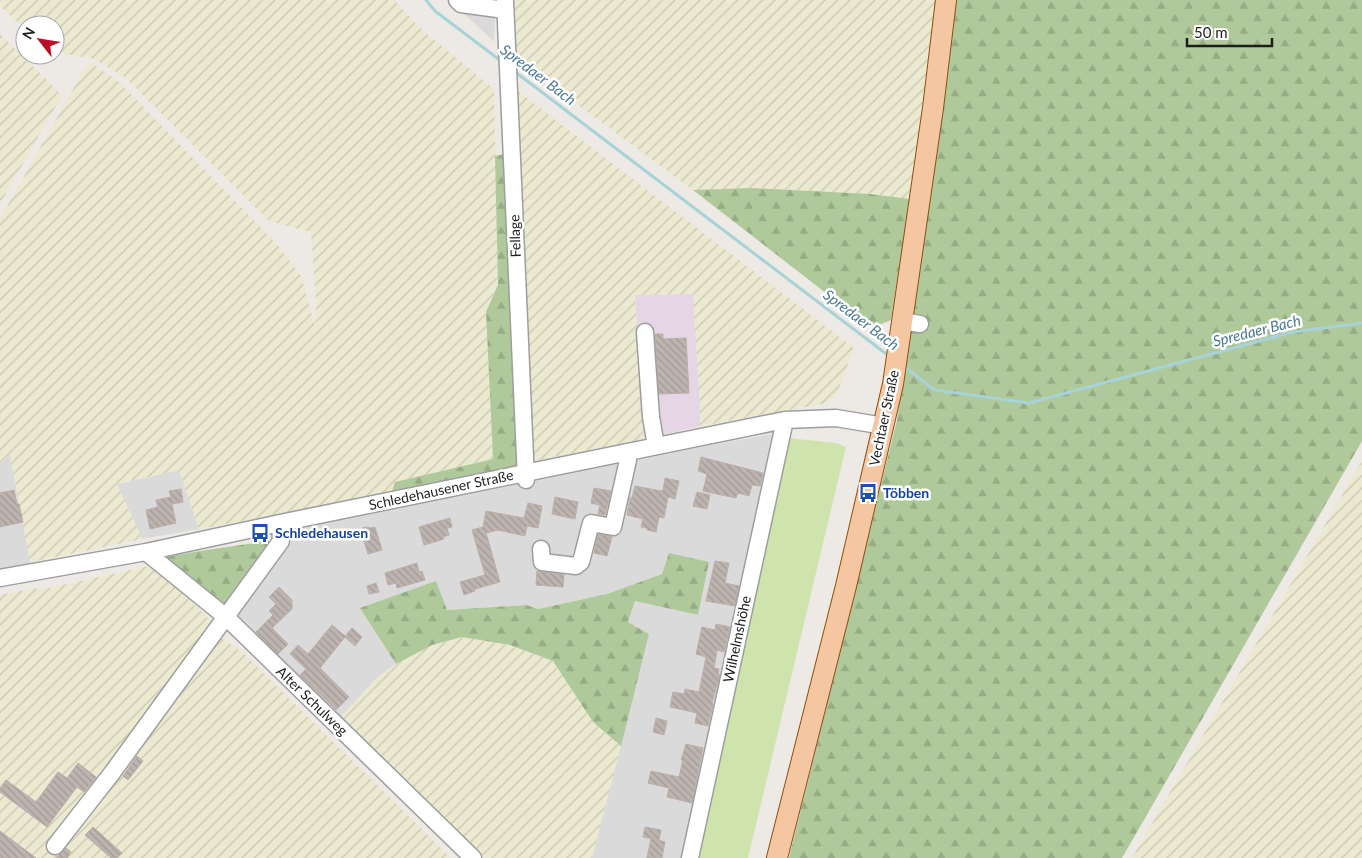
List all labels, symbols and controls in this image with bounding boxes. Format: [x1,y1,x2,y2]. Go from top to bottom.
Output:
north arrow [15,15,65,65]
scale bar [1187,15,1272,47]
text: 50 m [1194,23,1228,41]
text: N [18,24,38,42]
water label: Spredaer Bach [497,40,580,108]
street label: Fellage [505,214,524,258]
water label: Spredaer Bach [820,285,903,353]
water label: Spredaer Bach [1211,310,1303,350]
street label: Vechtaer Straße [865,368,902,467]
street label: Schledehausener Straße [367,466,515,513]
bus stop icon: Többen [857,482,879,504]
place label: Többen [883,484,929,501]
bus stop icon: Schledehausen [249,522,271,544]
place label: Schledehausen [275,524,368,541]
street label: Wilhelmshöhe [719,594,754,684]
street label: Alter Schulweg [273,662,351,739]

